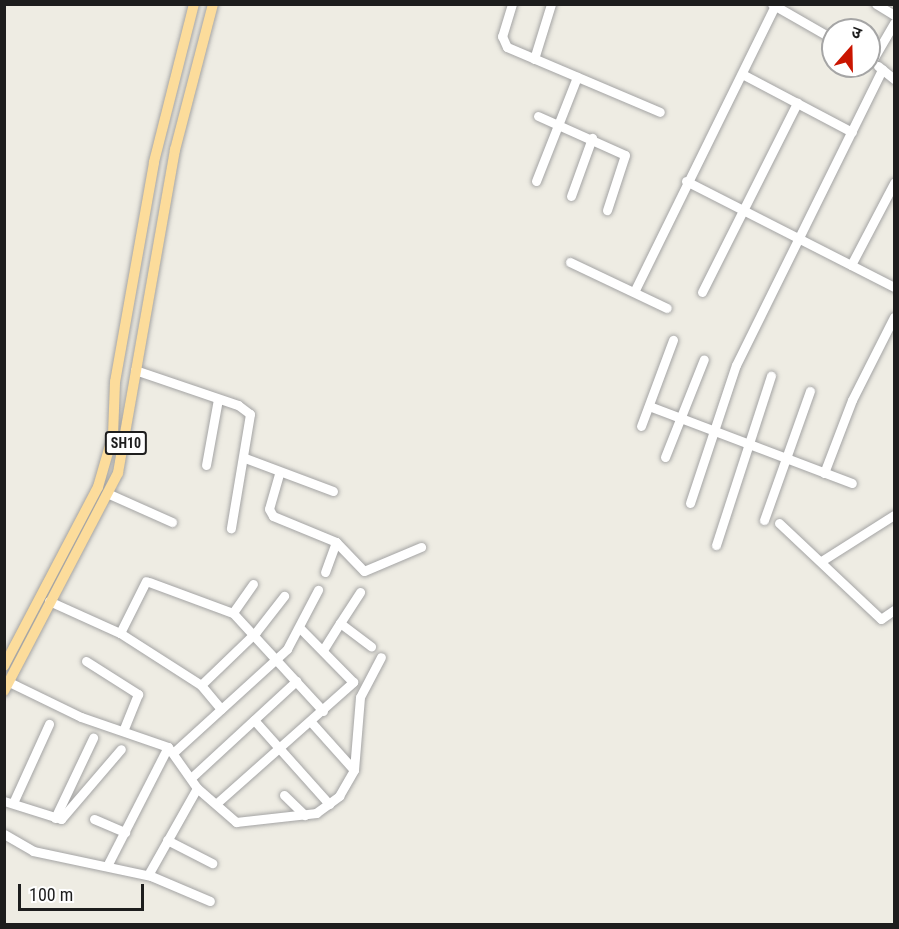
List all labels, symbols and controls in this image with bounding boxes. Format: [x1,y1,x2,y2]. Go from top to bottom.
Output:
north arrow [821,18,881,78]
text: उ [849,22,864,43]
road number: SH10 [104,432,148,454]
scale bar [21,872,147,910]
text: 100 m [29,884,73,905]

